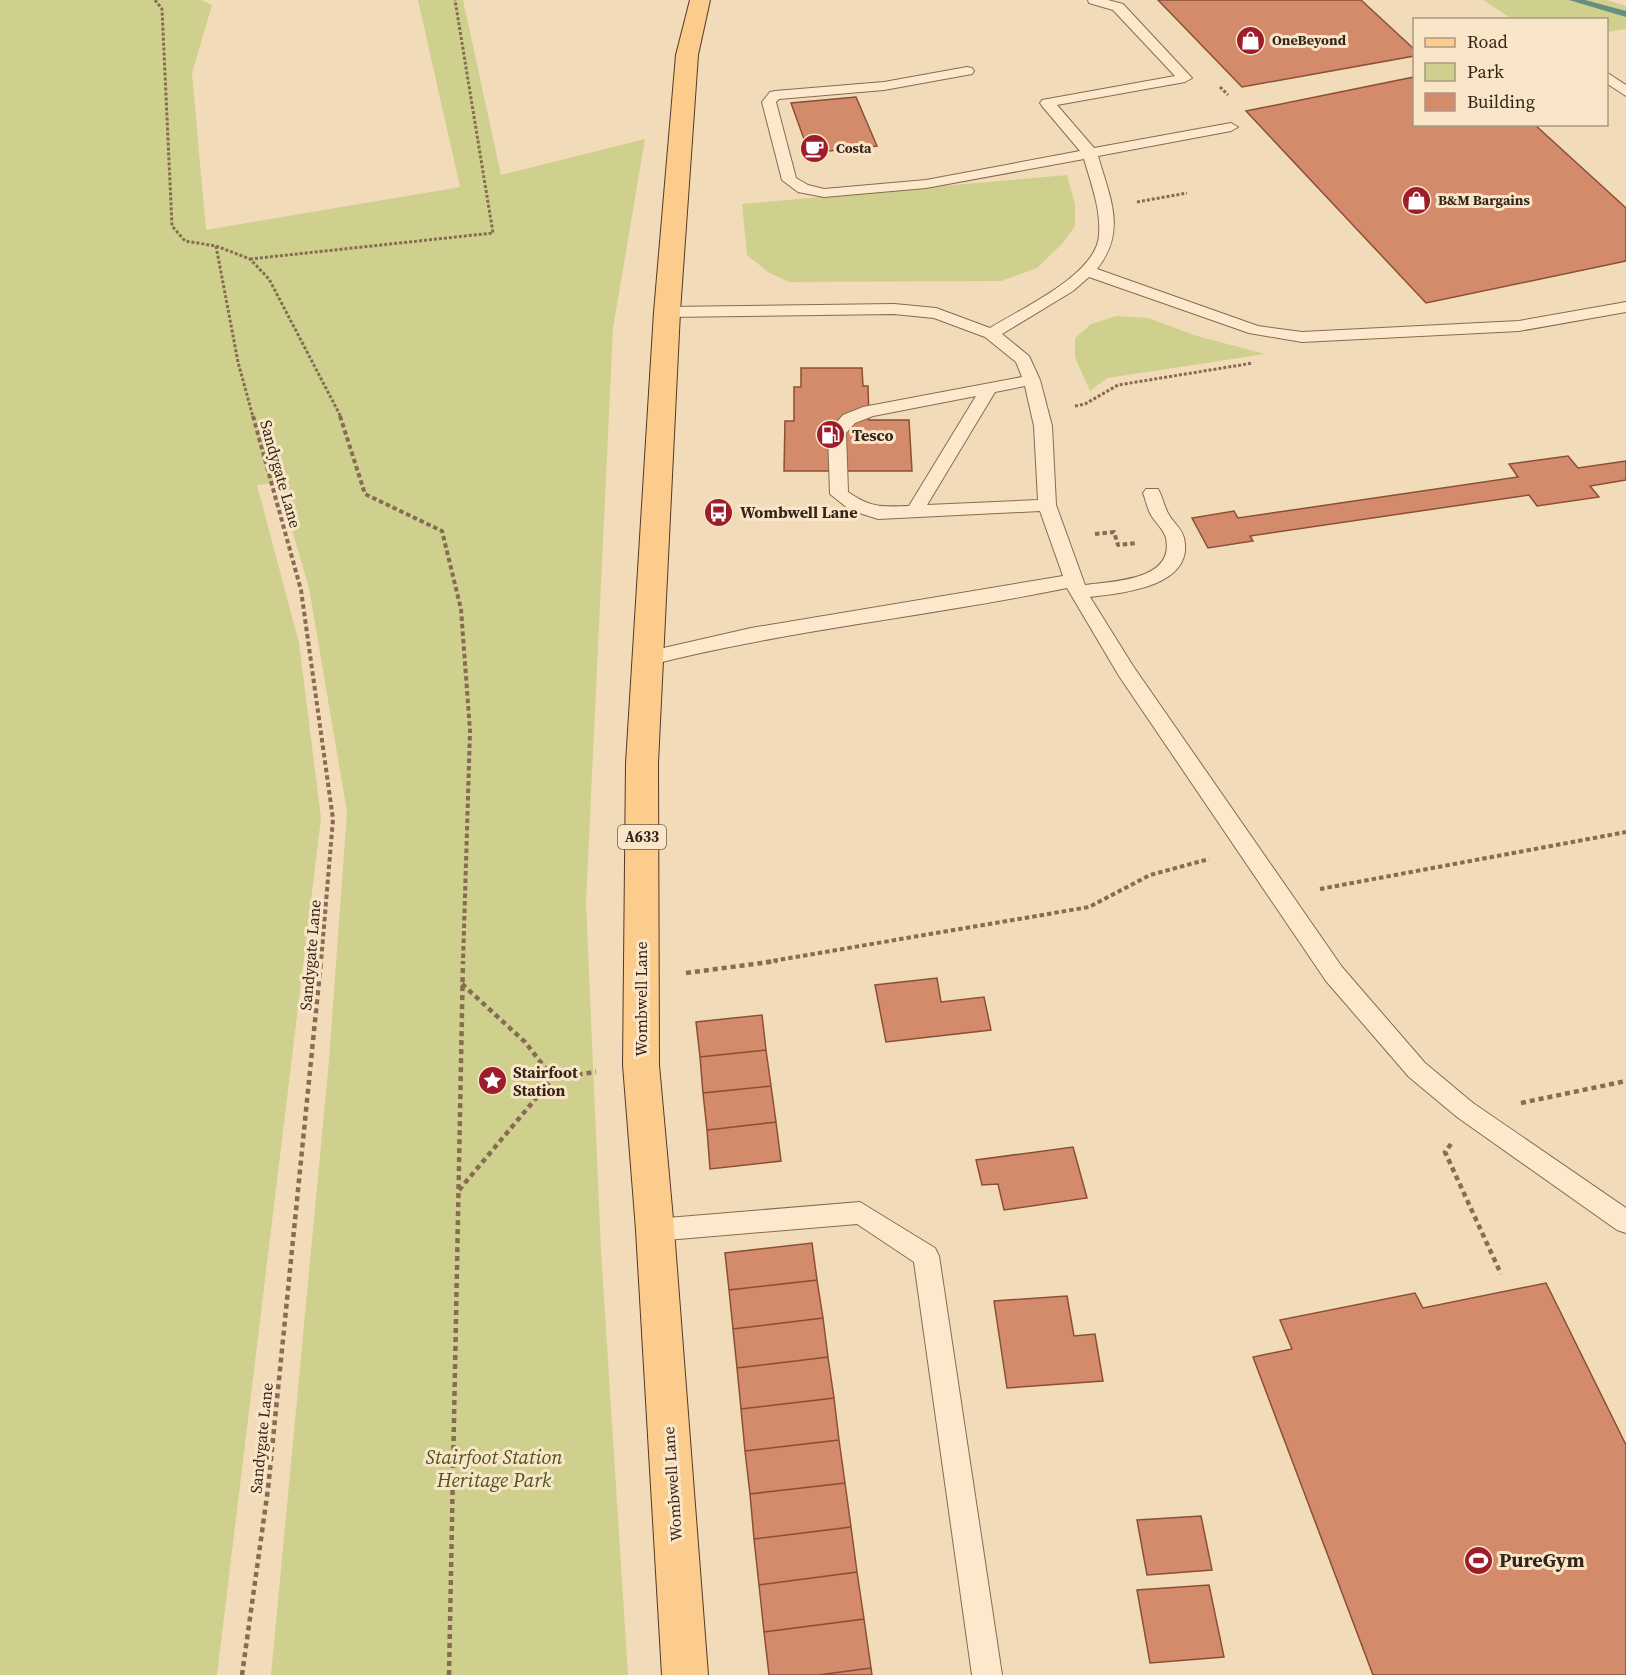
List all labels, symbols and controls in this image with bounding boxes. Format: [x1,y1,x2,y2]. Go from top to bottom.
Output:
legend [1413,18,1608,126]
shop icon: OneBeyond [1235,24,1267,56]
text: Road [1467,29,1508,54]
place label: OneBeyond [1272,30,1347,50]
text: Park [1467,59,1504,84]
text: Building [1467,89,1535,114]
cafe icon: Costa [799,132,831,164]
place label: Costa [836,138,872,158]
shop icon: B&M Bargains [1401,184,1433,216]
place label: B&M Bargains [1438,190,1530,210]
street label: Sandygate Lane [255,417,307,531]
fuel station icon: Tesco [815,419,847,451]
place label: Tesco [852,424,894,446]
bus stop icon: Wombwell Lane [703,496,735,528]
place label: Wombwell Lane [740,501,858,523]
road number: A633 [618,825,666,849]
street label: Sandygate Lane [294,899,326,1011]
street label: Wombwell Lane [630,941,652,1057]
place label: Stairfoot Station [513,1061,578,1101]
place icon: Stairfoot Station [476,1065,508,1097]
street label: Sandygate Lane [244,1381,278,1495]
street label: Wombwell Lane [657,1426,687,1542]
park label: Stairfoot Station Heritage Park [426,1443,563,1494]
sports icon: PureGym [1462,1544,1494,1576]
place label: PureGym [1499,1546,1585,1574]

